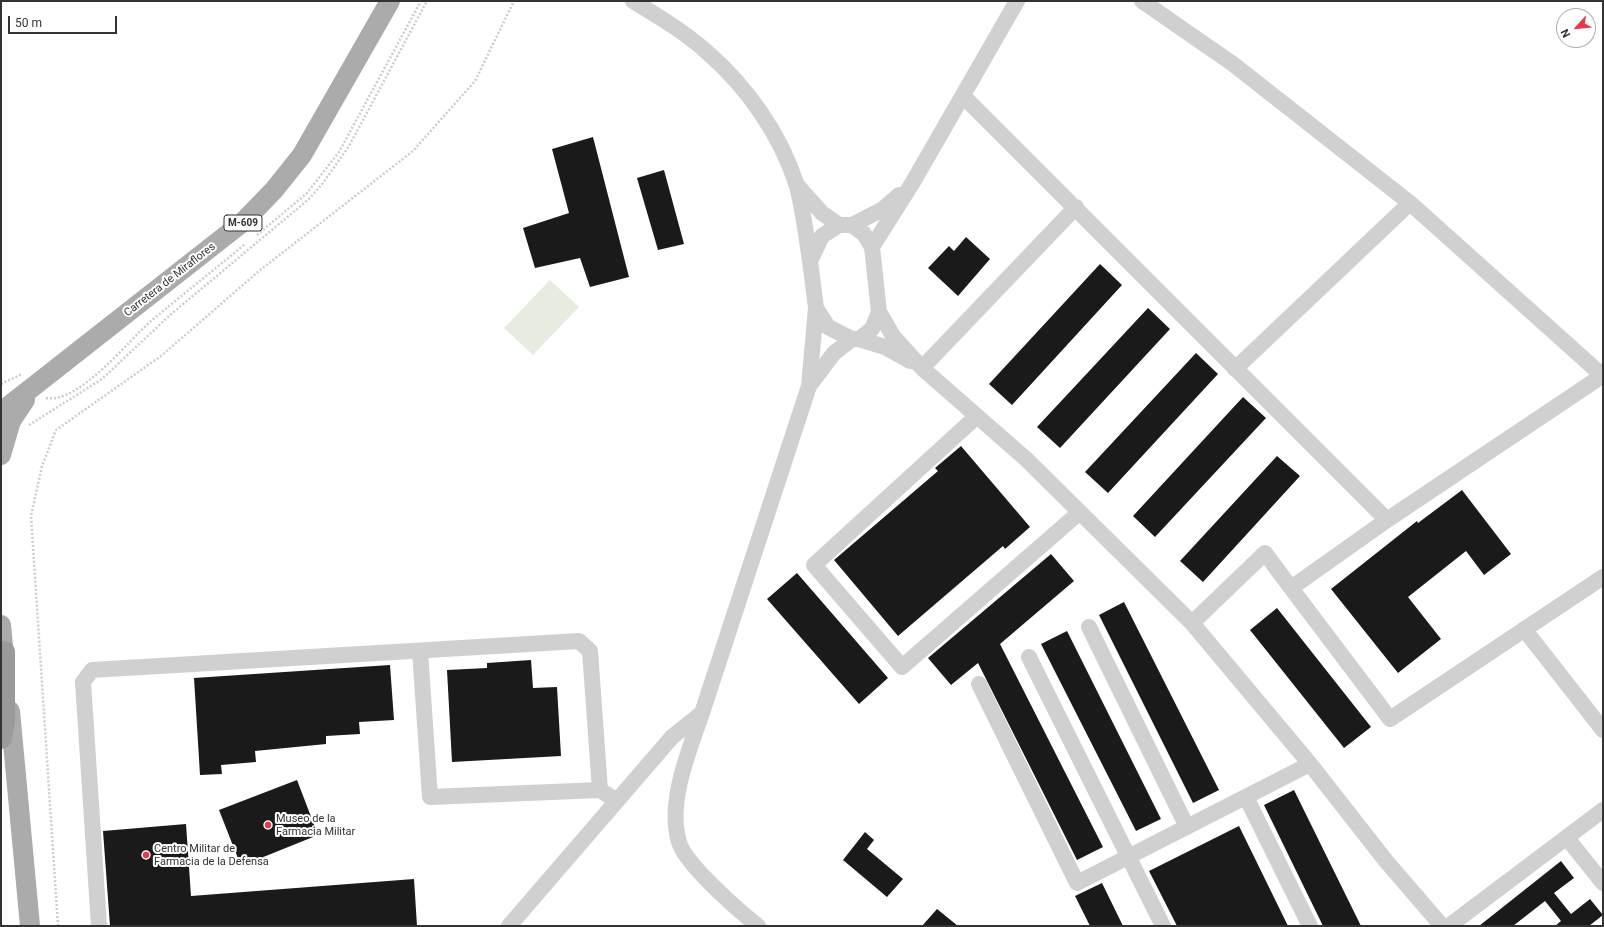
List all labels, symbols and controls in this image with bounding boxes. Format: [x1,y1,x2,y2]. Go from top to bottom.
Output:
scale bar [10,8,119,34]
north arrow [1556,8,1596,48]
text: 50 m [15,16,42,30]
text: N [1558,27,1573,40]
road number: M-609 [224,215,262,231]
street label: Carretera de Miraflores [122,240,218,320]
place label: Museo de la Farmacia Militar [276,812,355,838]
marker: Museo de la Farmacia Militar [263,820,273,830]
place label: Centro Militar de Farmacia de la Defensa [154,842,269,868]
marker: Centro Militar de Farmacia de la Defensa [141,850,151,860]

